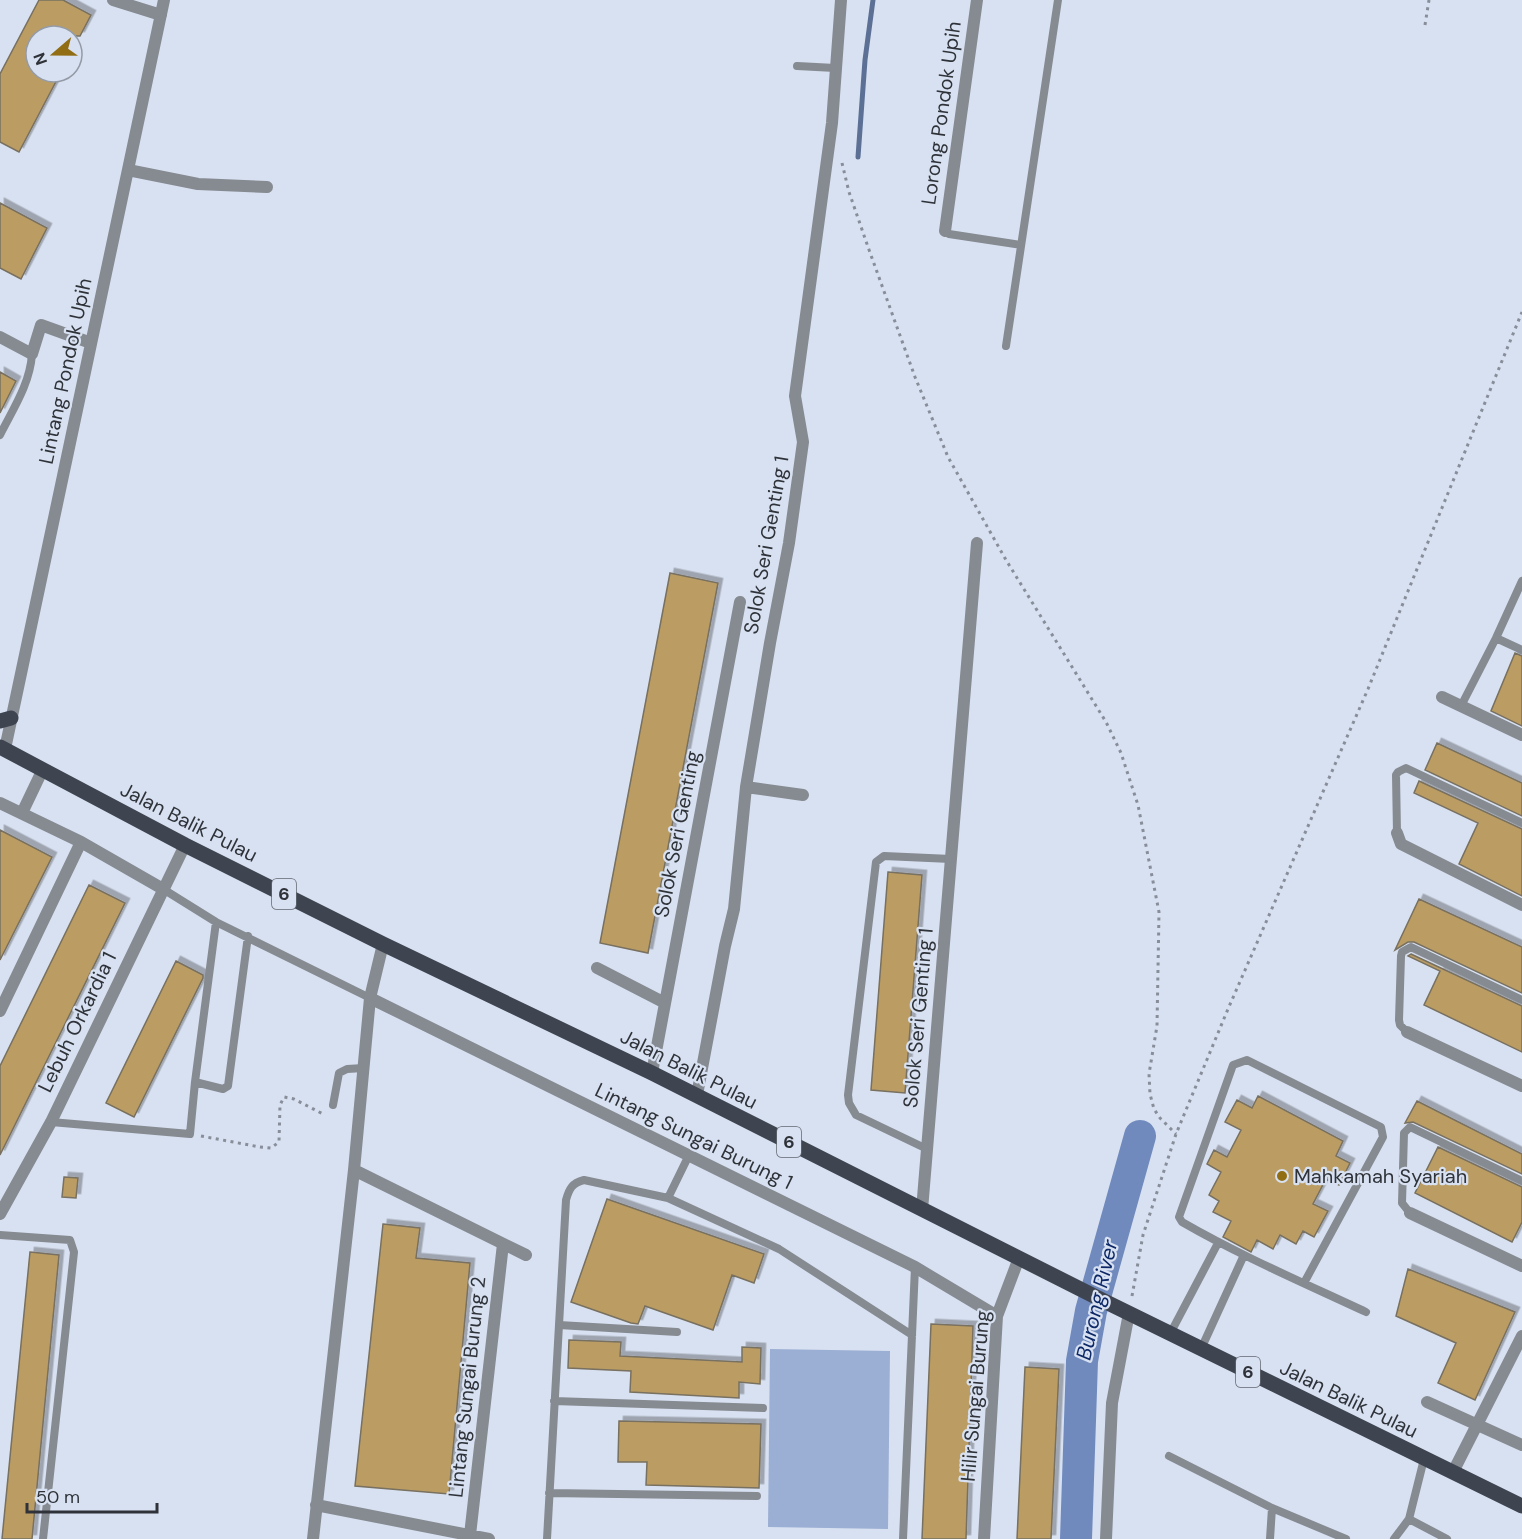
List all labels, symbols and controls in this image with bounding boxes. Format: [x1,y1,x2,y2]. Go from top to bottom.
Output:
street label: Lorong Pondok Upih [915,20,967,206]
north arrow [24,24,84,84]
text: N [29,50,52,68]
street label: Lintang Pondok Upih [33,276,97,466]
street label: Solok Seri Genting 1 [738,454,794,636]
street label: Solok Seri Genting [648,749,706,919]
street label: Jalan Balik Pulau [116,776,262,868]
road number: 6 [272,879,296,909]
street label: Solok Seri Genting 1 [897,927,939,1109]
street label: Lebuh Orkardia 1 [32,948,122,1096]
street label: Jalan Balik Pulau [616,1023,762,1115]
street label: Lintang Sungai Burung 1 [591,1077,797,1195]
road number: 6 [777,1127,801,1157]
place label: Mahkamah Syariah [1294,1163,1467,1189]
marker: Mahkamah Syariah [1275,1169,1289,1183]
water label: Burong River [1070,1236,1125,1363]
street label: Lintang Sungai Burung 2 [442,1275,492,1499]
street label: Hilir Sungai Burung [955,1309,995,1483]
street label: Jalan Balik Pulau [1276,1354,1422,1444]
road number: 6 [1236,1357,1260,1387]
scale bar [27,1476,158,1514]
text: 50 m [36,1485,80,1509]

